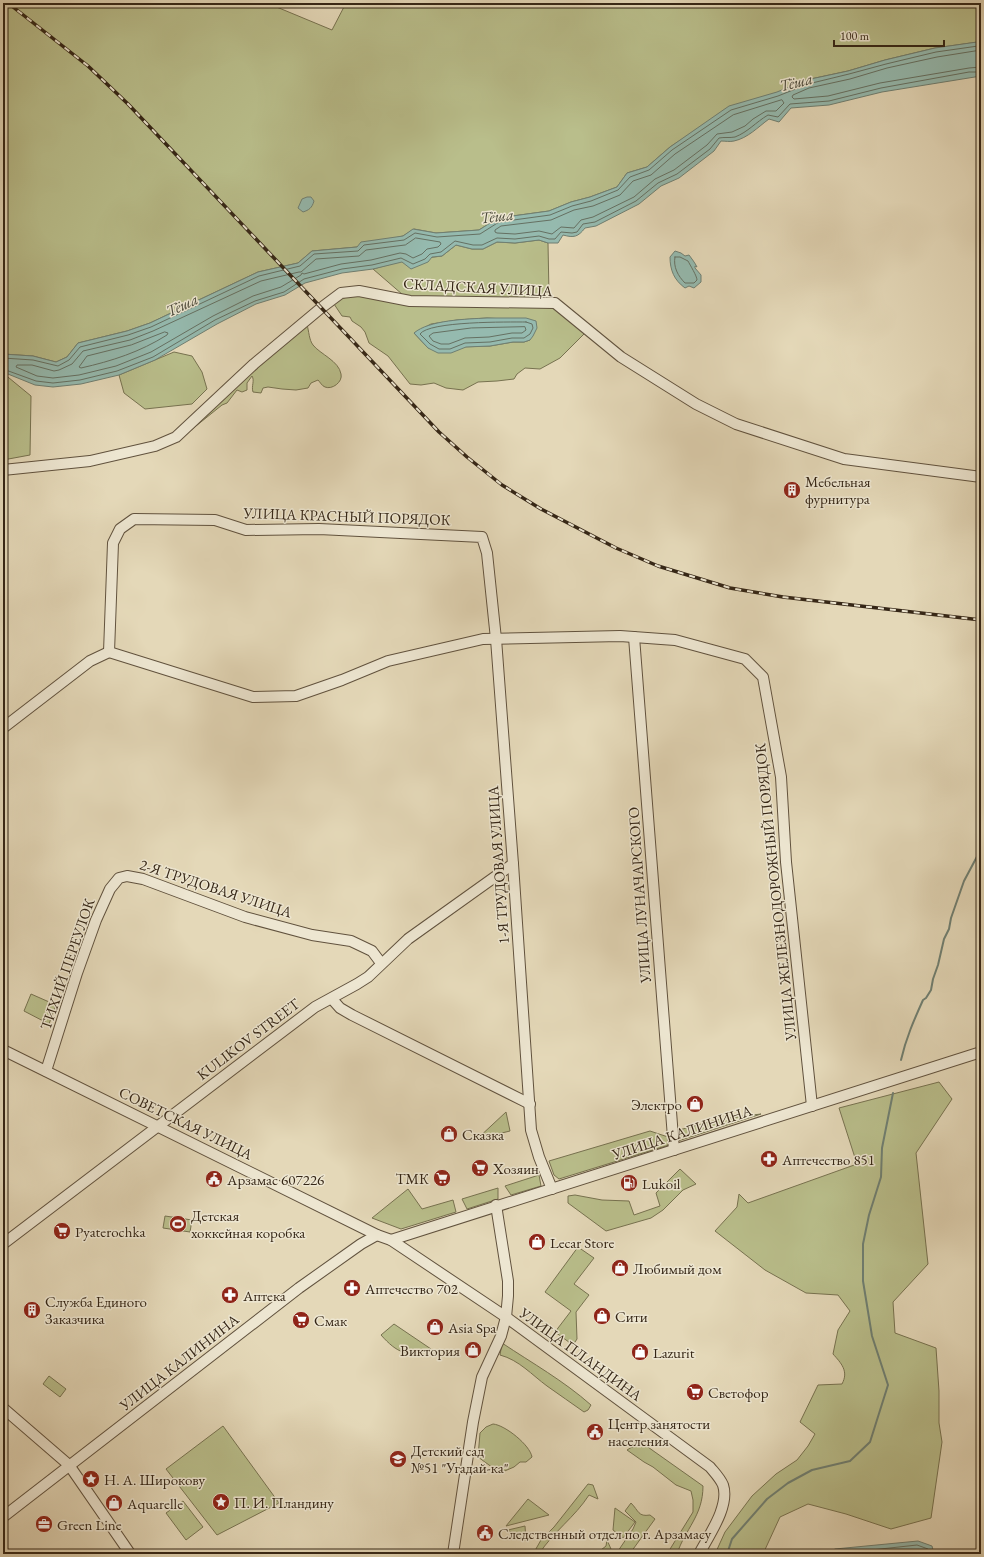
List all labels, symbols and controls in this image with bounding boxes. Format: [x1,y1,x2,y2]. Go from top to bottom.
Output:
scale bar [834,22,944,48]
text: 100 m [840,28,870,44]
water label: Тёша [777,68,815,96]
water label: Тёша [479,204,515,228]
street label: СКЛАДСКАЯ УЛИЦА [403,274,554,300]
water label: Тёша [162,288,202,322]
place label: Мебельная фурнитура [805,472,871,508]
building icon: Мебельная фурнитура [782,480,802,500]
street label: УЛИЦА КРАСНЫЙ ПОРЯДОК [242,503,451,529]
street label: УЛИЦА ЖЕЛЕЗНОДОРОЖНЫЙ ПОРЯДОК [750,742,800,1043]
street label: 1-Я ТРУДОВАЯ УЛИЦА [483,785,513,945]
street label: УЛИЦА ЛУНАЧАРСКОГО [623,806,655,985]
street label: 2-Я ТРУДОВАЯ УЛИЦА [138,854,295,922]
street label: ТИХИЙ ПЕРЕУЛОК [36,896,98,1032]
street label: KULIKOV STREET [193,994,304,1084]
street label: СОВЕТСКАЯ УЛИЦА [116,1082,256,1164]
shop icon: Электро [685,1094,705,1114]
place label: Электро [631,1095,682,1114]
street label: УЛИЦА КАЛИНИНА [609,1100,755,1164]
shop icon: Сказка [439,1124,459,1144]
place label: Сказка [462,1125,504,1144]
pharmacy icon: Аптечество 851 [759,1149,779,1169]
place label: Аптечество 851 [781,1150,875,1169]
supermarket icon: Хозяин [470,1158,490,1178]
place label: Хозяин [492,1159,539,1178]
supermarket icon: ТМК [432,1168,452,1188]
public building icon: Арзамас 607226 [204,1169,224,1189]
place label: ТМК [396,1169,429,1188]
place label: Арзамас 607226 [226,1170,324,1189]
fuel station icon: Lukoil [619,1173,639,1193]
place label: Lukoil [642,1174,681,1193]
place label: Детская хоккейная коробка [191,1206,305,1242]
sports icon: Детская хоккейная коробка [168,1214,188,1234]
supermarket icon: Pyaterochka [52,1221,72,1241]
place label: Pyaterochka [75,1222,145,1241]
shop icon: Lecar Store [527,1232,547,1252]
place label: Lecar Store [550,1233,614,1252]
shop icon: Любимый дом [610,1258,630,1278]
place label: Любимый дом [633,1259,722,1278]
pharmacy icon: Аптечество 702 [342,1278,362,1298]
place label: Аптечество 702 [364,1279,459,1298]
pharmacy icon: Аптека [220,1285,240,1305]
place label: Аптека [242,1286,286,1305]
place label: Служба Единого Заказчика [45,1292,147,1328]
building icon: Служба Единого Заказчика [22,1300,42,1320]
street label: УЛИЦА ПЛАНДИНА [515,1303,647,1405]
shop icon: Сити [592,1306,612,1326]
place label: Сити [615,1307,648,1326]
street label: УЛИЦА КАЛИНИНА [115,1309,243,1415]
supermarket icon: Смак [291,1310,311,1330]
place label: Смак [314,1311,347,1330]
shop icon: Asia Spa [425,1317,445,1337]
place label: Asia Spa [447,1318,496,1337]
shop icon: Виктория [463,1340,483,1360]
place label: Виктория [400,1341,460,1360]
shop icon: Lazurit [630,1342,650,1362]
place label: Lazurit [653,1343,695,1362]
supermarket icon: Светофор [685,1382,705,1402]
place label: Светофор [708,1383,769,1402]
place label: Центр занятости населения [608,1414,710,1450]
public building icon: Центр занятости населения [585,1422,605,1442]
place label: Детский сад №51 "Угадай-ка" [411,1441,509,1477]
school or university icon: Детский сад №51 "Угадай-ка" [388,1449,408,1469]
place icon: Н. А. Широкову [81,1469,101,1489]
place label: Н. А. Широкову [104,1470,206,1489]
place icon: П. И. Пландину [211,1492,231,1512]
shop icon: Aquarelle [104,1493,124,1513]
place label: П. И. Пландину [234,1493,334,1512]
place label: Aquarelle [126,1494,183,1513]
office icon: Green Line [34,1514,54,1534]
place label: Green Line [57,1515,122,1534]
public building icon: Следственный отдел по г. Арзамасу [475,1523,495,1543]
place label: Следственный отдел по г. Арзамасу [498,1524,712,1543]

